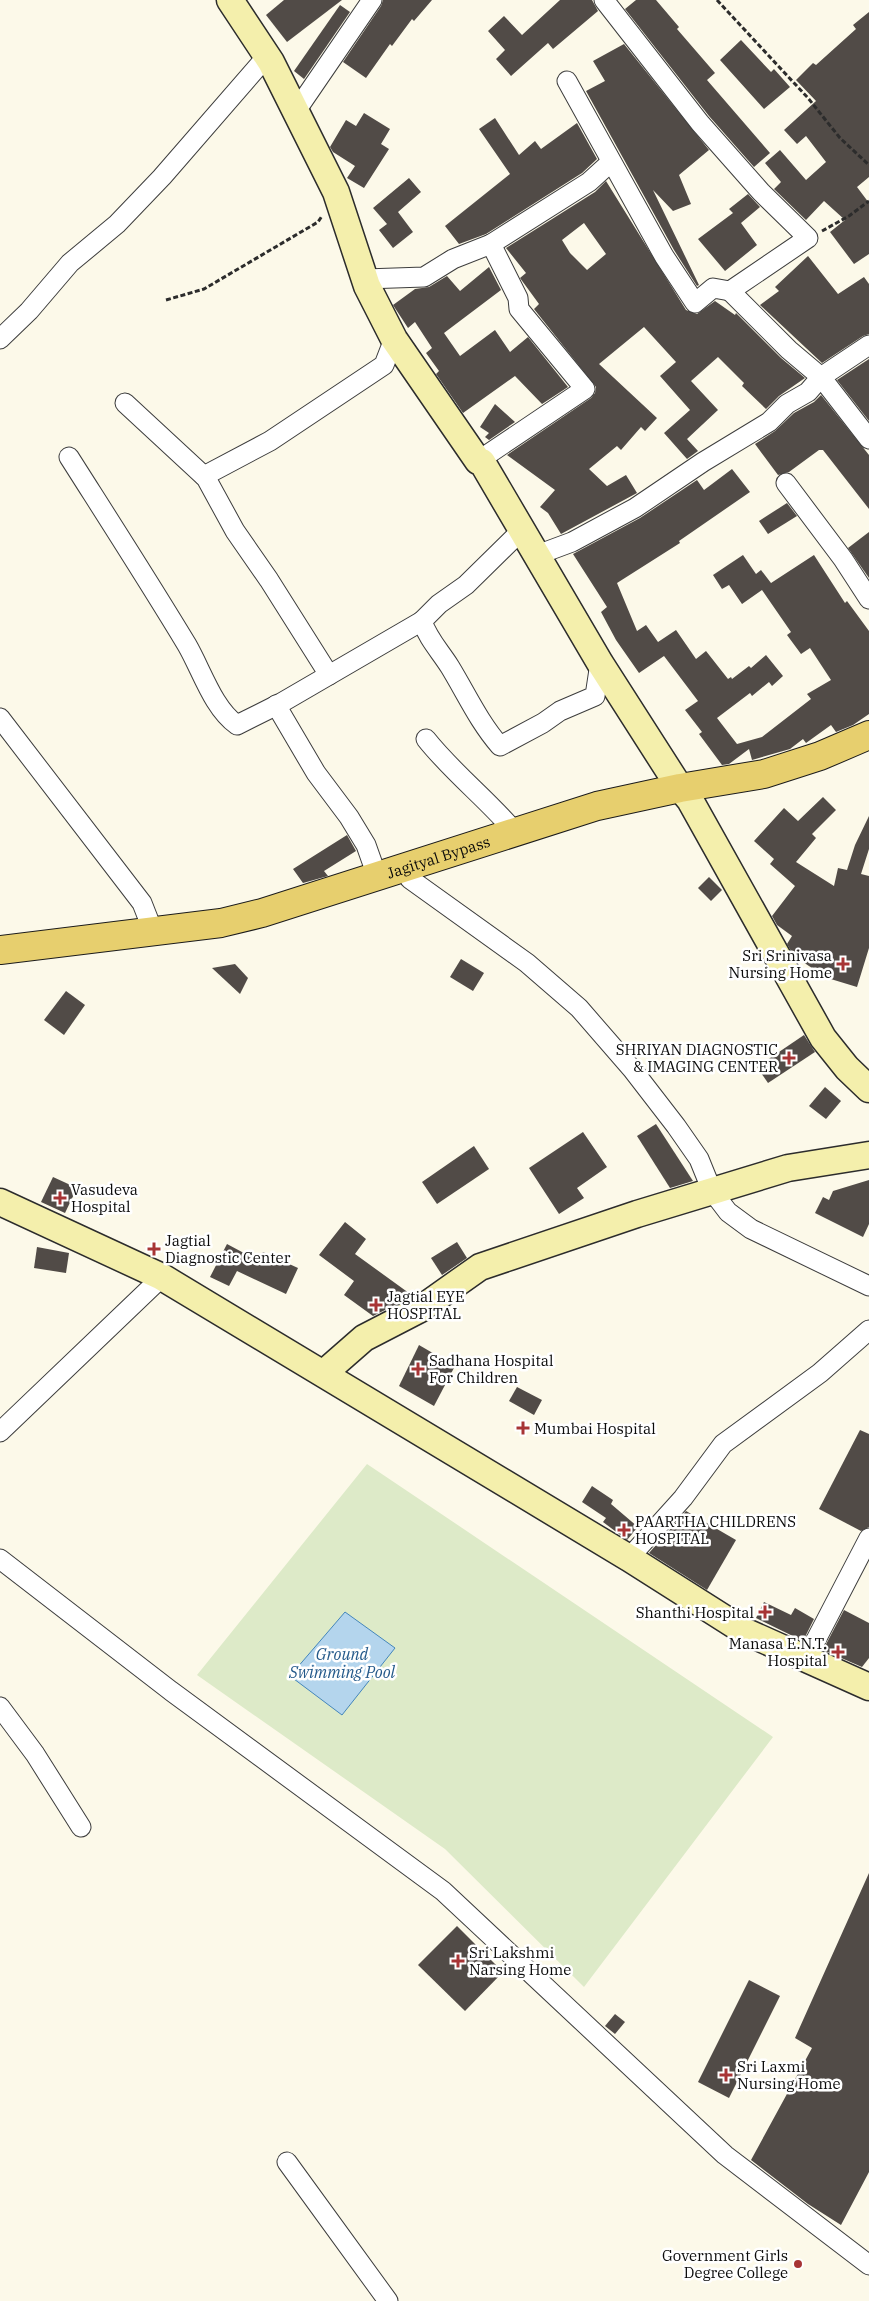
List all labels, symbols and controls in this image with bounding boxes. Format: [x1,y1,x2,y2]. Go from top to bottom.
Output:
street label: Jagityal Bypass [384,831,492,882]
place label: Sri Srinivasa Nursing Home [729,946,832,982]
marker: Sri Srinivasa Nursing Home [836,957,850,971]
place label: SHRIYAN DIAGNOSTIC & IMAGING CENTER [616,1040,778,1076]
marker: SHRIYAN DIAGNOSTIC & IMAGING CENTER [782,1051,796,1065]
place label: Vasudeva Hospital [71,1180,138,1216]
marker: Vasudeva Hospital [53,1191,67,1205]
place label: Jagtial Diagnostic Center [165,1231,291,1267]
marker: Jagtial Diagnostic Center [147,1242,161,1256]
place label: Jagtial EYE HOSPITAL [387,1287,465,1323]
marker: Jagtial EYE HOSPITAL [369,1298,383,1312]
place label: Sadhana Hospital For Children [429,1351,553,1387]
marker: Sadhana Hospital For Children [411,1362,425,1376]
place label: Mumbai Hospital [534,1419,656,1438]
marker: Mumbai Hospital [516,1421,530,1435]
place label: PAARTHA CHILDRENS HOSPITAL [635,1512,796,1548]
marker: PAARTHA CHILDRENS HOSPITAL [617,1523,631,1537]
place label: Shanthi Hospital [636,1603,754,1622]
marker: Shanthi Hospital [758,1605,772,1619]
place label: Manasa E.N.T. Hospital [729,1634,827,1670]
water label: Ground Swimming Pool [288,1644,396,1682]
marker: Manasa E.N.T. Hospital [831,1645,845,1659]
place label: Sri Lakshmi Narsing Home [469,1943,571,1979]
marker: Sri Lakshmi Narsing Home [451,1954,465,1968]
place label: Sri Laxmi Nursing Home [737,2057,840,2093]
marker: Sri Laxmi Nursing Home [719,2068,733,2082]
place label: Government Girls Degree College [662,2246,788,2282]
marker: Government Girls Degree College [792,2258,804,2270]

